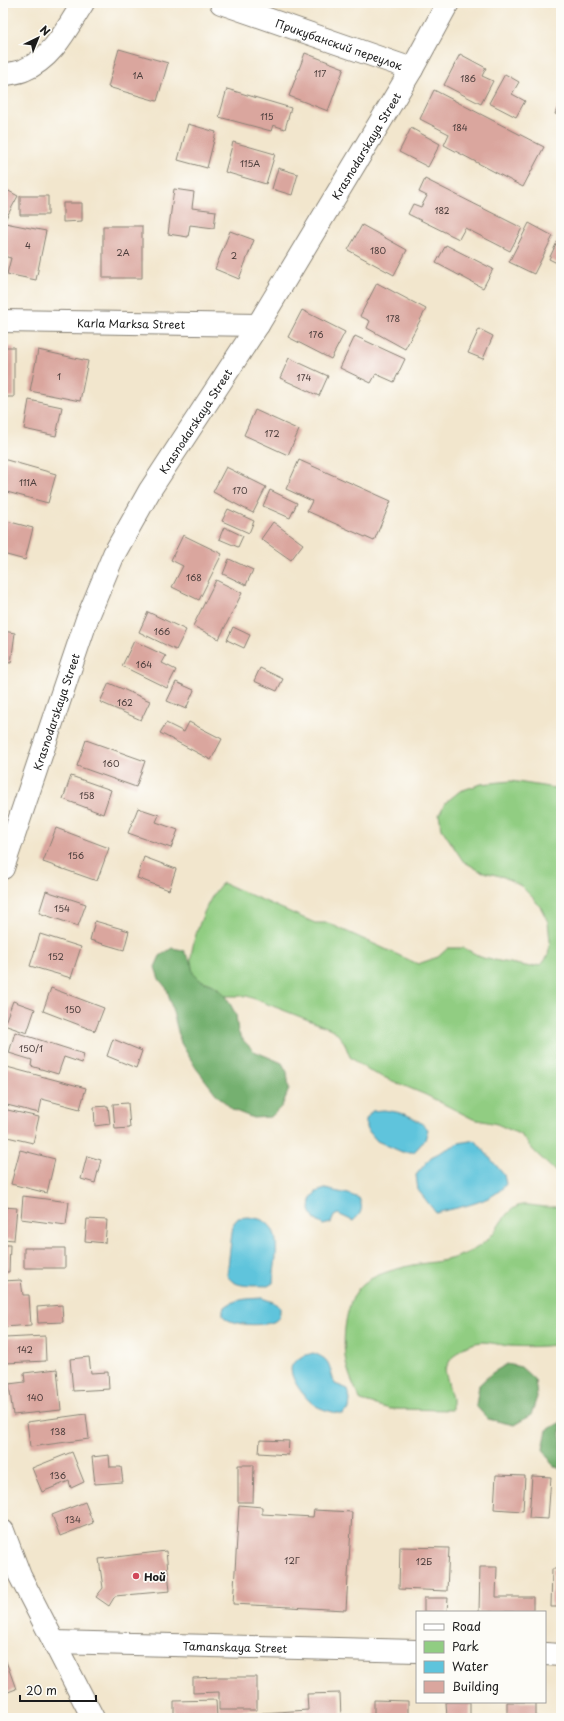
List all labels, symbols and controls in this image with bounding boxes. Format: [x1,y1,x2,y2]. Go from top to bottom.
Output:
street label: Прикубанский переулок [273,14,405,74]
north arrow [18,18,58,58]
text: N [36,21,54,40]
house number: 117 [314,66,326,80]
house number: 1А [133,68,144,82]
house number: 186 [460,71,476,85]
street label: Krasnodarskaya Street [327,88,405,203]
house number: 115 [260,109,274,123]
house number: 184 [452,120,468,134]
house number: 115А [240,156,260,170]
house number: 182 [434,203,450,217]
house number: 4 [25,238,31,252]
house number: 180 [370,243,387,257]
house number: 2А [116,245,130,259]
house number: 2 [231,248,237,262]
house number: 178 [386,311,400,325]
street label: Karla Marksa Street [77,314,186,332]
house number: 176 [308,327,324,341]
street label: Krasnodarskaya Street [154,365,236,477]
house number: 1 [57,369,61,383]
house number: 174 [297,370,311,384]
house number: 172 [264,426,280,440]
house number: 111А [19,475,37,489]
house number: 170 [232,483,248,497]
house number: 168 [186,570,202,584]
house number: 166 [154,624,170,638]
street label: Krasnodarskaya Street [28,650,84,772]
house number: 164 [136,657,152,671]
house number: 162 [117,695,133,709]
house number: 160 [103,756,120,770]
house number: 158 [79,788,95,802]
house number: 156 [68,848,84,862]
house number: 154 [54,901,70,915]
house number: 152 [48,949,64,963]
house number: 150 [65,1002,82,1016]
house number: 150/1 [19,1041,43,1055]
house number: 142 [17,1342,33,1356]
house number: 140 [27,1390,44,1404]
house number: 138 [50,1424,66,1438]
house number: 136 [50,1468,66,1482]
house number: 134 [65,1512,81,1526]
house number: 12Г [284,1553,300,1567]
house number: 12Б [416,1554,432,1568]
place label: Ной [144,1568,166,1585]
marker: Ной [131,1571,141,1581]
legend [416,1611,546,1703]
text: Road [452,1617,481,1635]
street label: Tamanskaya Street [182,1637,288,1656]
text: Park [452,1637,479,1655]
text: Water [452,1657,489,1675]
scale bar [20,1677,96,1703]
text: Building [452,1677,499,1695]
text: 20 m [26,1681,57,1699]

